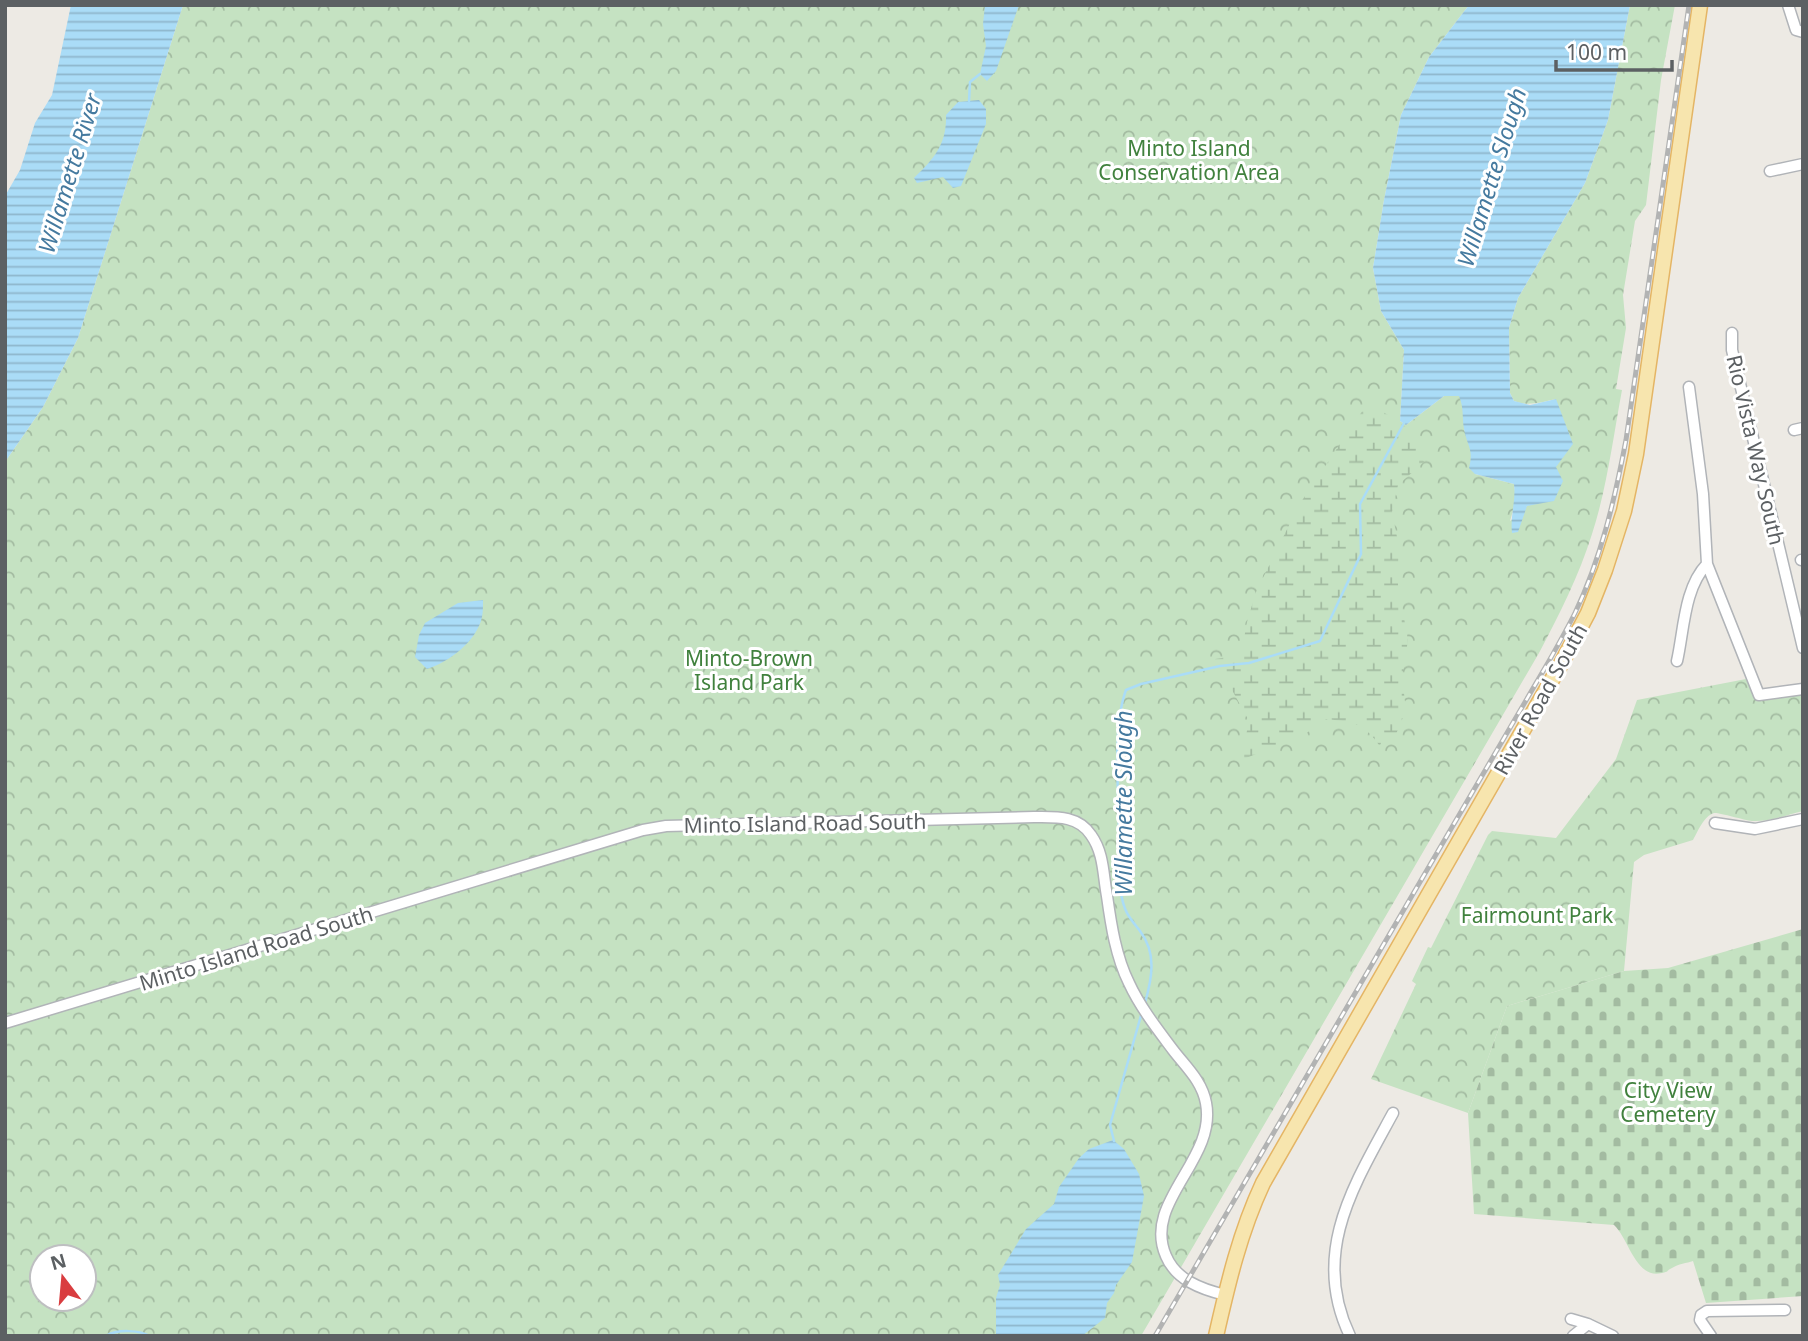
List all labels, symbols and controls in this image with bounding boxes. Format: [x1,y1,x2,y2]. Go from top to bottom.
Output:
scale bar [1556,28,1672,72]
text: 100 m [1566,38,1627,66]
water label: Willamette Slough [1449,84,1533,270]
water label: Willamette River [30,88,109,257]
park label: Minto Island Conservation Area [1098,134,1280,186]
street label: Rio Vista Way South [1720,352,1792,548]
street label: River Road South [1487,618,1593,780]
park label: Minto-Brown Island Park [685,644,813,696]
water label: Willamette Slough [1107,710,1139,896]
street label: Minto Island Road South [683,807,927,839]
street label: Minto Island Road South [136,899,376,997]
park label: Fairmount Park [1461,901,1614,929]
park label: City View Cemetery [1620,1076,1716,1128]
north arrow [28,1243,98,1313]
text: N [47,1247,69,1276]

